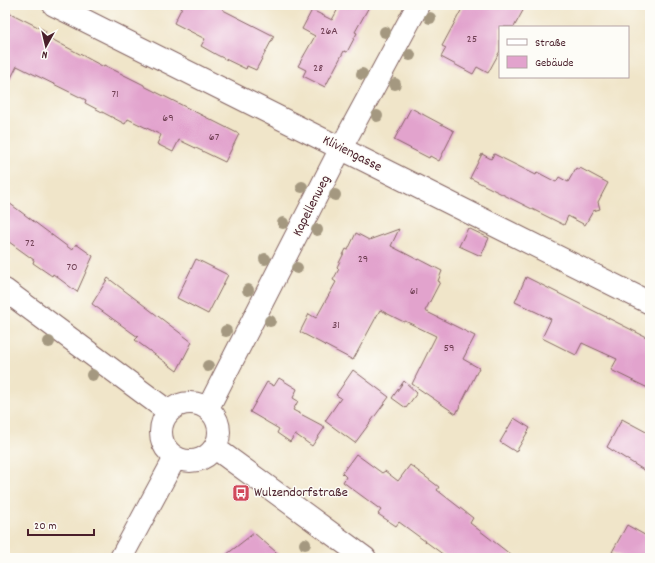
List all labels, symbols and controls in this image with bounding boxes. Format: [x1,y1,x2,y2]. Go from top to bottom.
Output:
house number: 26A [320,23,338,40]
north arrow [26,26,66,66]
legend [499,26,629,78]
house number: 25 [467,31,477,48]
text: Straße [535,35,566,52]
text: N [41,46,49,62]
text: Gebäude [535,55,574,72]
house number: 28 [313,60,323,77]
house number: 71 [111,86,119,103]
house number: 69 [162,110,174,127]
house number: 67 [209,129,220,146]
street label: Kliviengasse [319,131,385,177]
street label: Kapellenweg [288,172,336,240]
house number: 72 [25,235,35,252]
house number: 29 [358,251,368,268]
house number: 70 [66,259,78,276]
house number: 61 [410,283,418,300]
house number: 31 [332,317,340,334]
house number: 59 [443,340,455,357]
bus stop icon: Wulzendorfstraße [231,483,251,503]
place label: Wulzendorfstraße [254,483,348,503]
scale bar [28,511,94,537]
text: 20 m [34,518,57,535]

